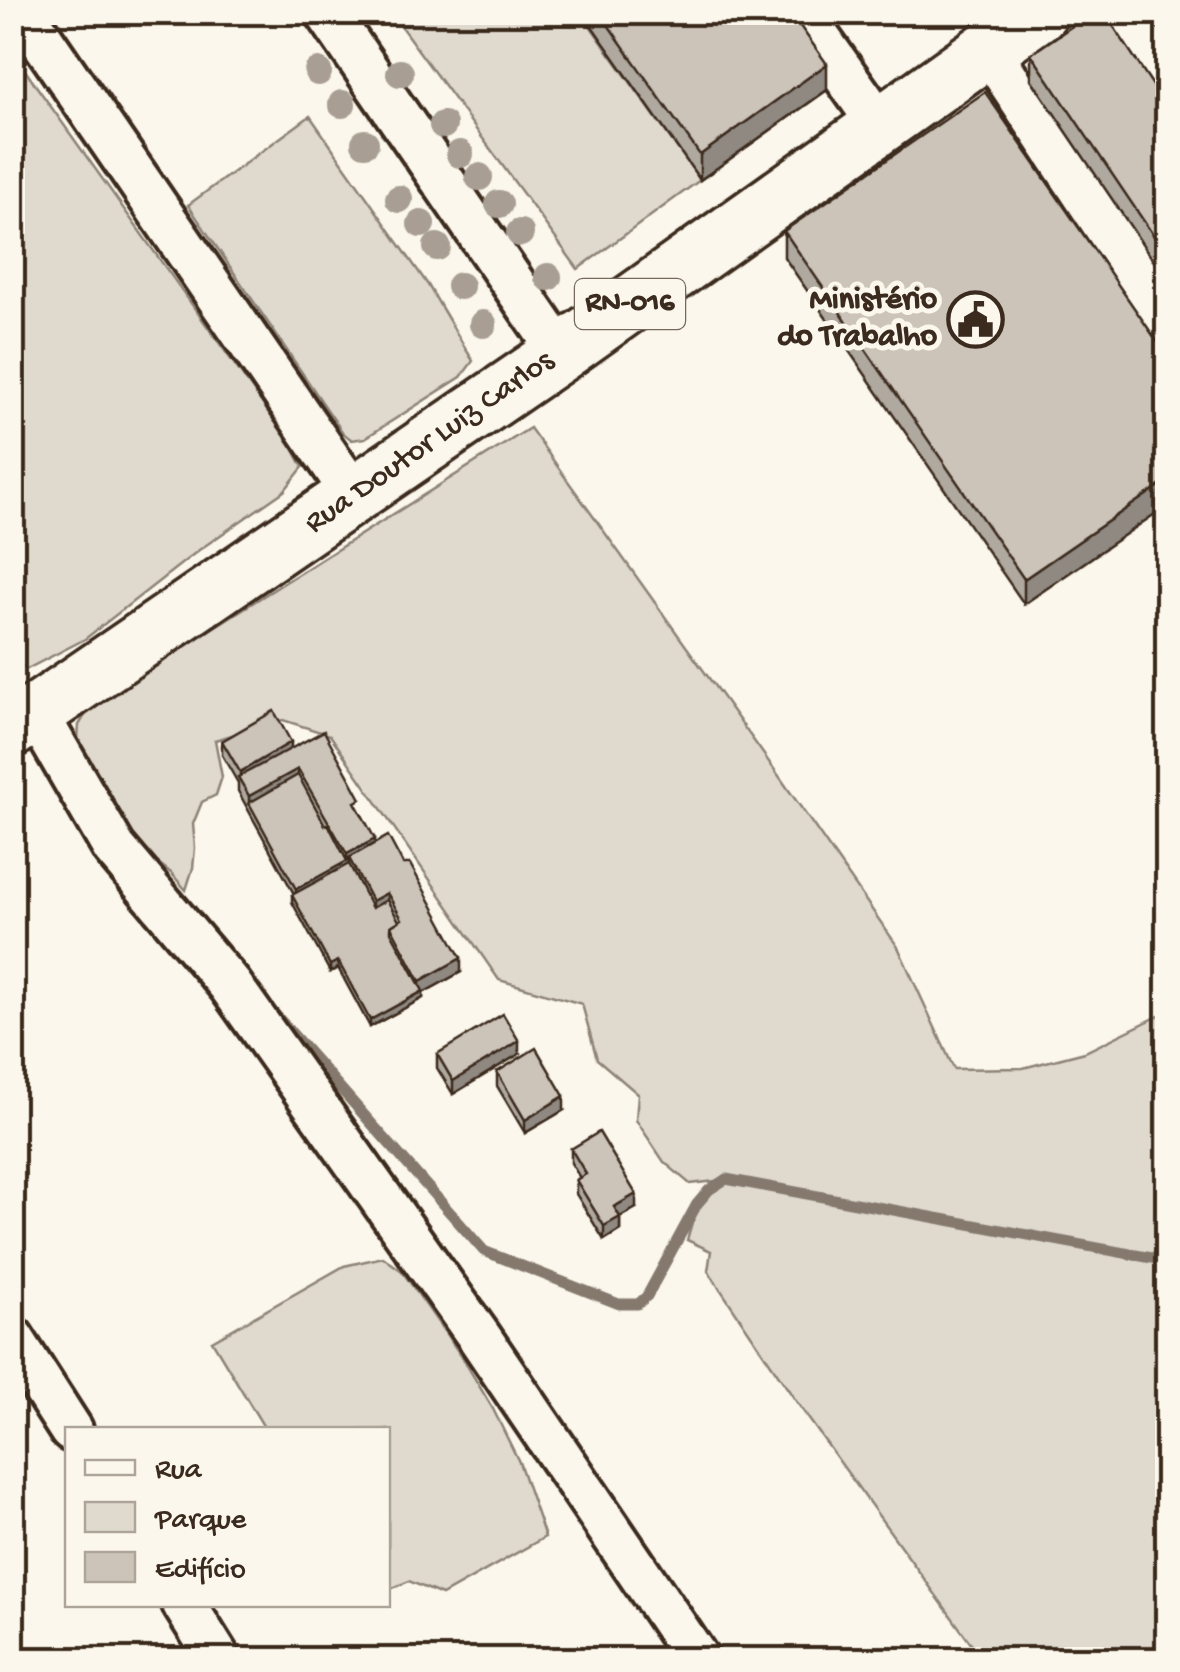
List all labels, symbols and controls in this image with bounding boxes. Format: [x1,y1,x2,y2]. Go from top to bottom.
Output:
road number: RN-016 [575,279,685,329]
place label: Ministério do Trabalho [777,282,937,357]
public building icon: Ministério do Trabalho [946,289,1006,349]
street label: Rua Doutor Luiz Carlos [298,342,563,543]
legend [65,1427,390,1607]
text: Rua [155,1454,203,1489]
text: Parque [154,1504,247,1539]
text: Edifício [155,1554,246,1589]

